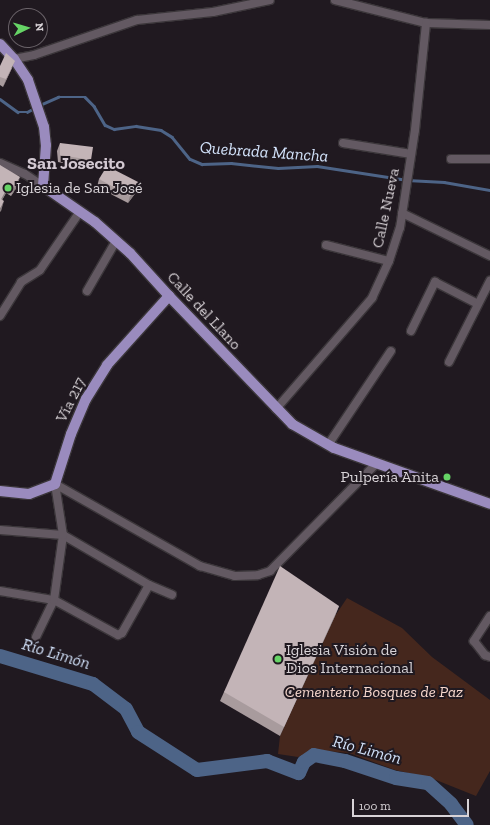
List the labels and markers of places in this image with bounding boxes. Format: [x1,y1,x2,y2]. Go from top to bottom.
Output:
place label: Iglesia de San José [16,178,143,198]
marker: Iglesia de San José [3,183,13,193]
place label: Pulpería Anita [340,467,439,487]
marker: Pulpería Anita [442,472,452,482]
place label: Iglesia Visión de Dios Internacional [286,640,413,678]
marker: Iglesia Visión de Dios Internacional [273,654,283,664]

